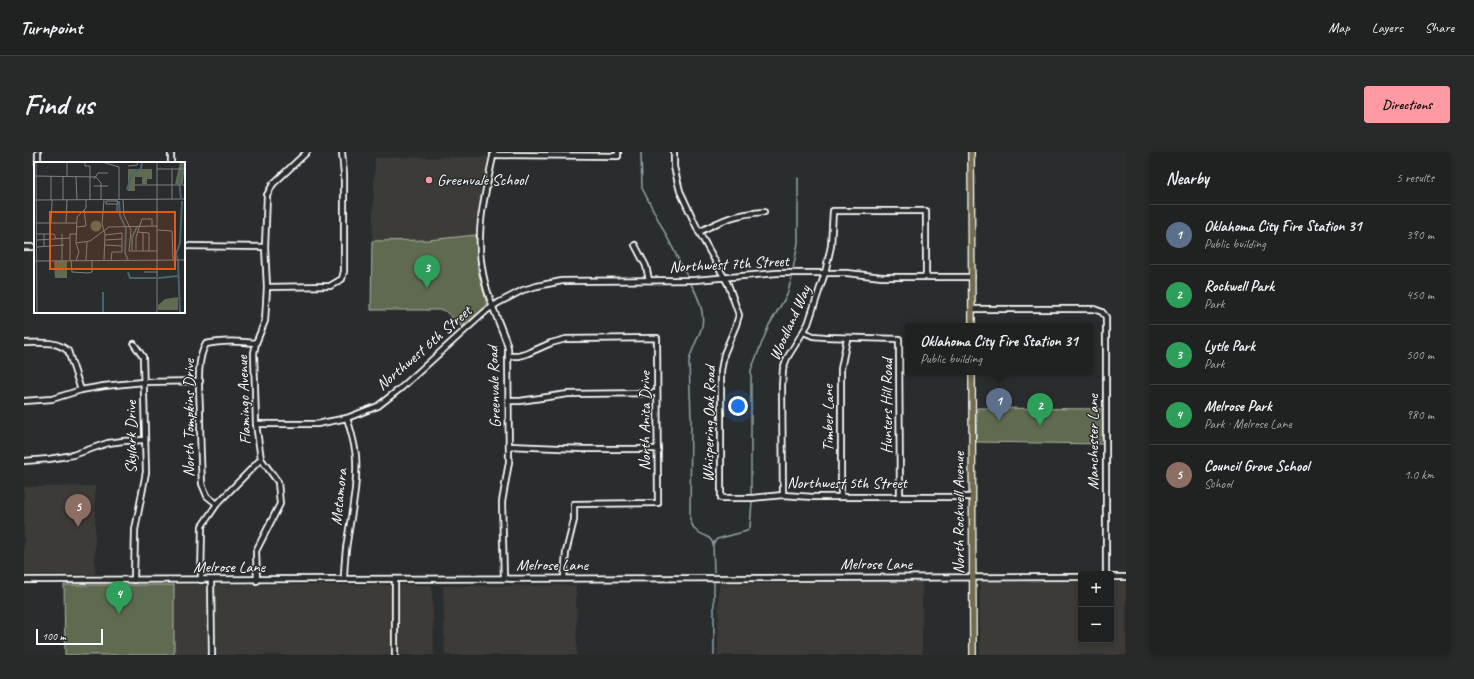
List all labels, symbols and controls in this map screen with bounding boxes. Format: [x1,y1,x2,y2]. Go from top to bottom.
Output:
text: Turnpoint [20,16,82,40]
text: Map [1328,19,1350,36]
text: Layers [1372,19,1403,36]
text: Share [1425,19,1454,36]
button: Directions [1364,86,1450,123]
text: Find us [24,87,94,122]
inset map [34,162,185,313]
text: Nearby [1166,168,1209,189]
place label: Greenvale School [437,170,530,190]
text: 5 results [1396,170,1434,186]
marker: Greenvale School [424,175,434,185]
text: Oklahoma City Fire Station 31 [1204,217,1362,236]
text: 1 [1176,227,1182,243]
text: 390 m [1406,227,1434,243]
text: Public building [1204,236,1266,252]
street label: Northwest 7th Street [669,251,791,277]
pin: 3 [414,255,440,288]
text: Rockwell Park [1204,277,1274,296]
street label: Woodland Way [765,281,816,363]
text: 2 [1176,287,1182,303]
text: 450 m [1406,287,1434,303]
text: Park [1204,296,1225,312]
street label: Northwest 6th Street [372,300,477,395]
popup [905,323,1093,375]
text: Oklahoma City Fire Station 31 [920,332,1078,351]
text: Lytle Park [1204,337,1255,356]
street label: Greenvale Road [482,343,505,428]
text: 3 [1176,347,1182,363]
text: 500 m [1406,347,1434,363]
text: Public building [920,351,982,367]
street label: Flamingo Avenue [232,353,256,445]
street label: Hunters Hill Road [877,356,897,454]
text: Park [1204,356,1225,372]
street label: North Tompkins Drive [179,357,199,477]
street label: Whispering Oak Road [698,363,720,482]
street label: North Anita Drive [635,369,655,471]
street label: Timber Lane [818,383,838,451]
pin: 1 [986,388,1012,421]
street label: Manchester Lane [1083,392,1103,490]
pin: 2 [1027,393,1053,426]
your location [728,396,748,416]
text: Melrose Park [1204,397,1272,416]
street label: Skylark Drive [121,399,141,473]
text: 4 [1176,407,1182,423]
text: 980 m [1406,407,1434,423]
text: Park · Melrose Lane [1204,416,1292,432]
street label: North Rockwell Avenue [949,450,969,574]
text: Council Grove School [1204,457,1309,476]
street label: Metamora [326,467,352,526]
text: 5 [1176,467,1182,483]
text: 1.0 km [1404,467,1434,483]
street label: Northwest 5th Street [787,473,909,493]
text: School [1204,476,1232,492]
pin: 5 [65,494,91,527]
street label: Melrose Lane [840,554,914,574]
street label: Melrose Lane [516,555,590,575]
street label: Melrose Lane [193,557,267,577]
map controls [1078,571,1114,643]
button: + [1078,571,1114,607]
pin: 4 [106,581,132,614]
button: − [1078,607,1114,643]
scale bar [36,627,103,646]
text: 100 m [42,629,66,643]

